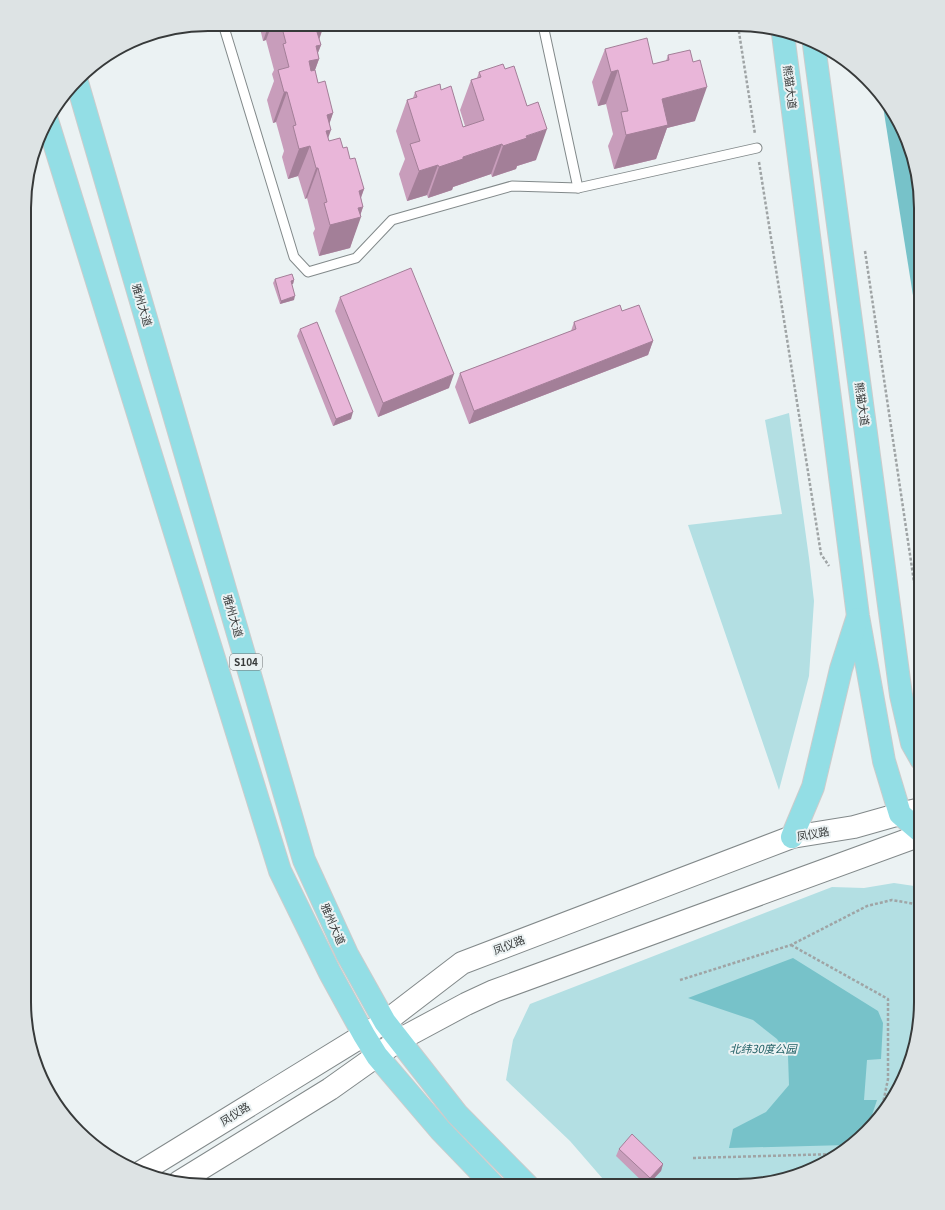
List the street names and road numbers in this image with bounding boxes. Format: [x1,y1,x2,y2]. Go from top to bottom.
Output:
street label: 熊猫大道 [780,64,802,110]
street label: 雅州大道 [129,281,157,328]
street label: 熊猫大道 [852,381,874,427]
street label: 雅州大道 [220,592,248,639]
road number: S104 [230,654,262,670]
street label: 凤仪路 [795,822,830,844]
street label: 雅州大道 [318,900,350,947]
street label: 凤仪路 [490,931,527,957]
street label: 凤仪路 [216,1098,253,1129]

